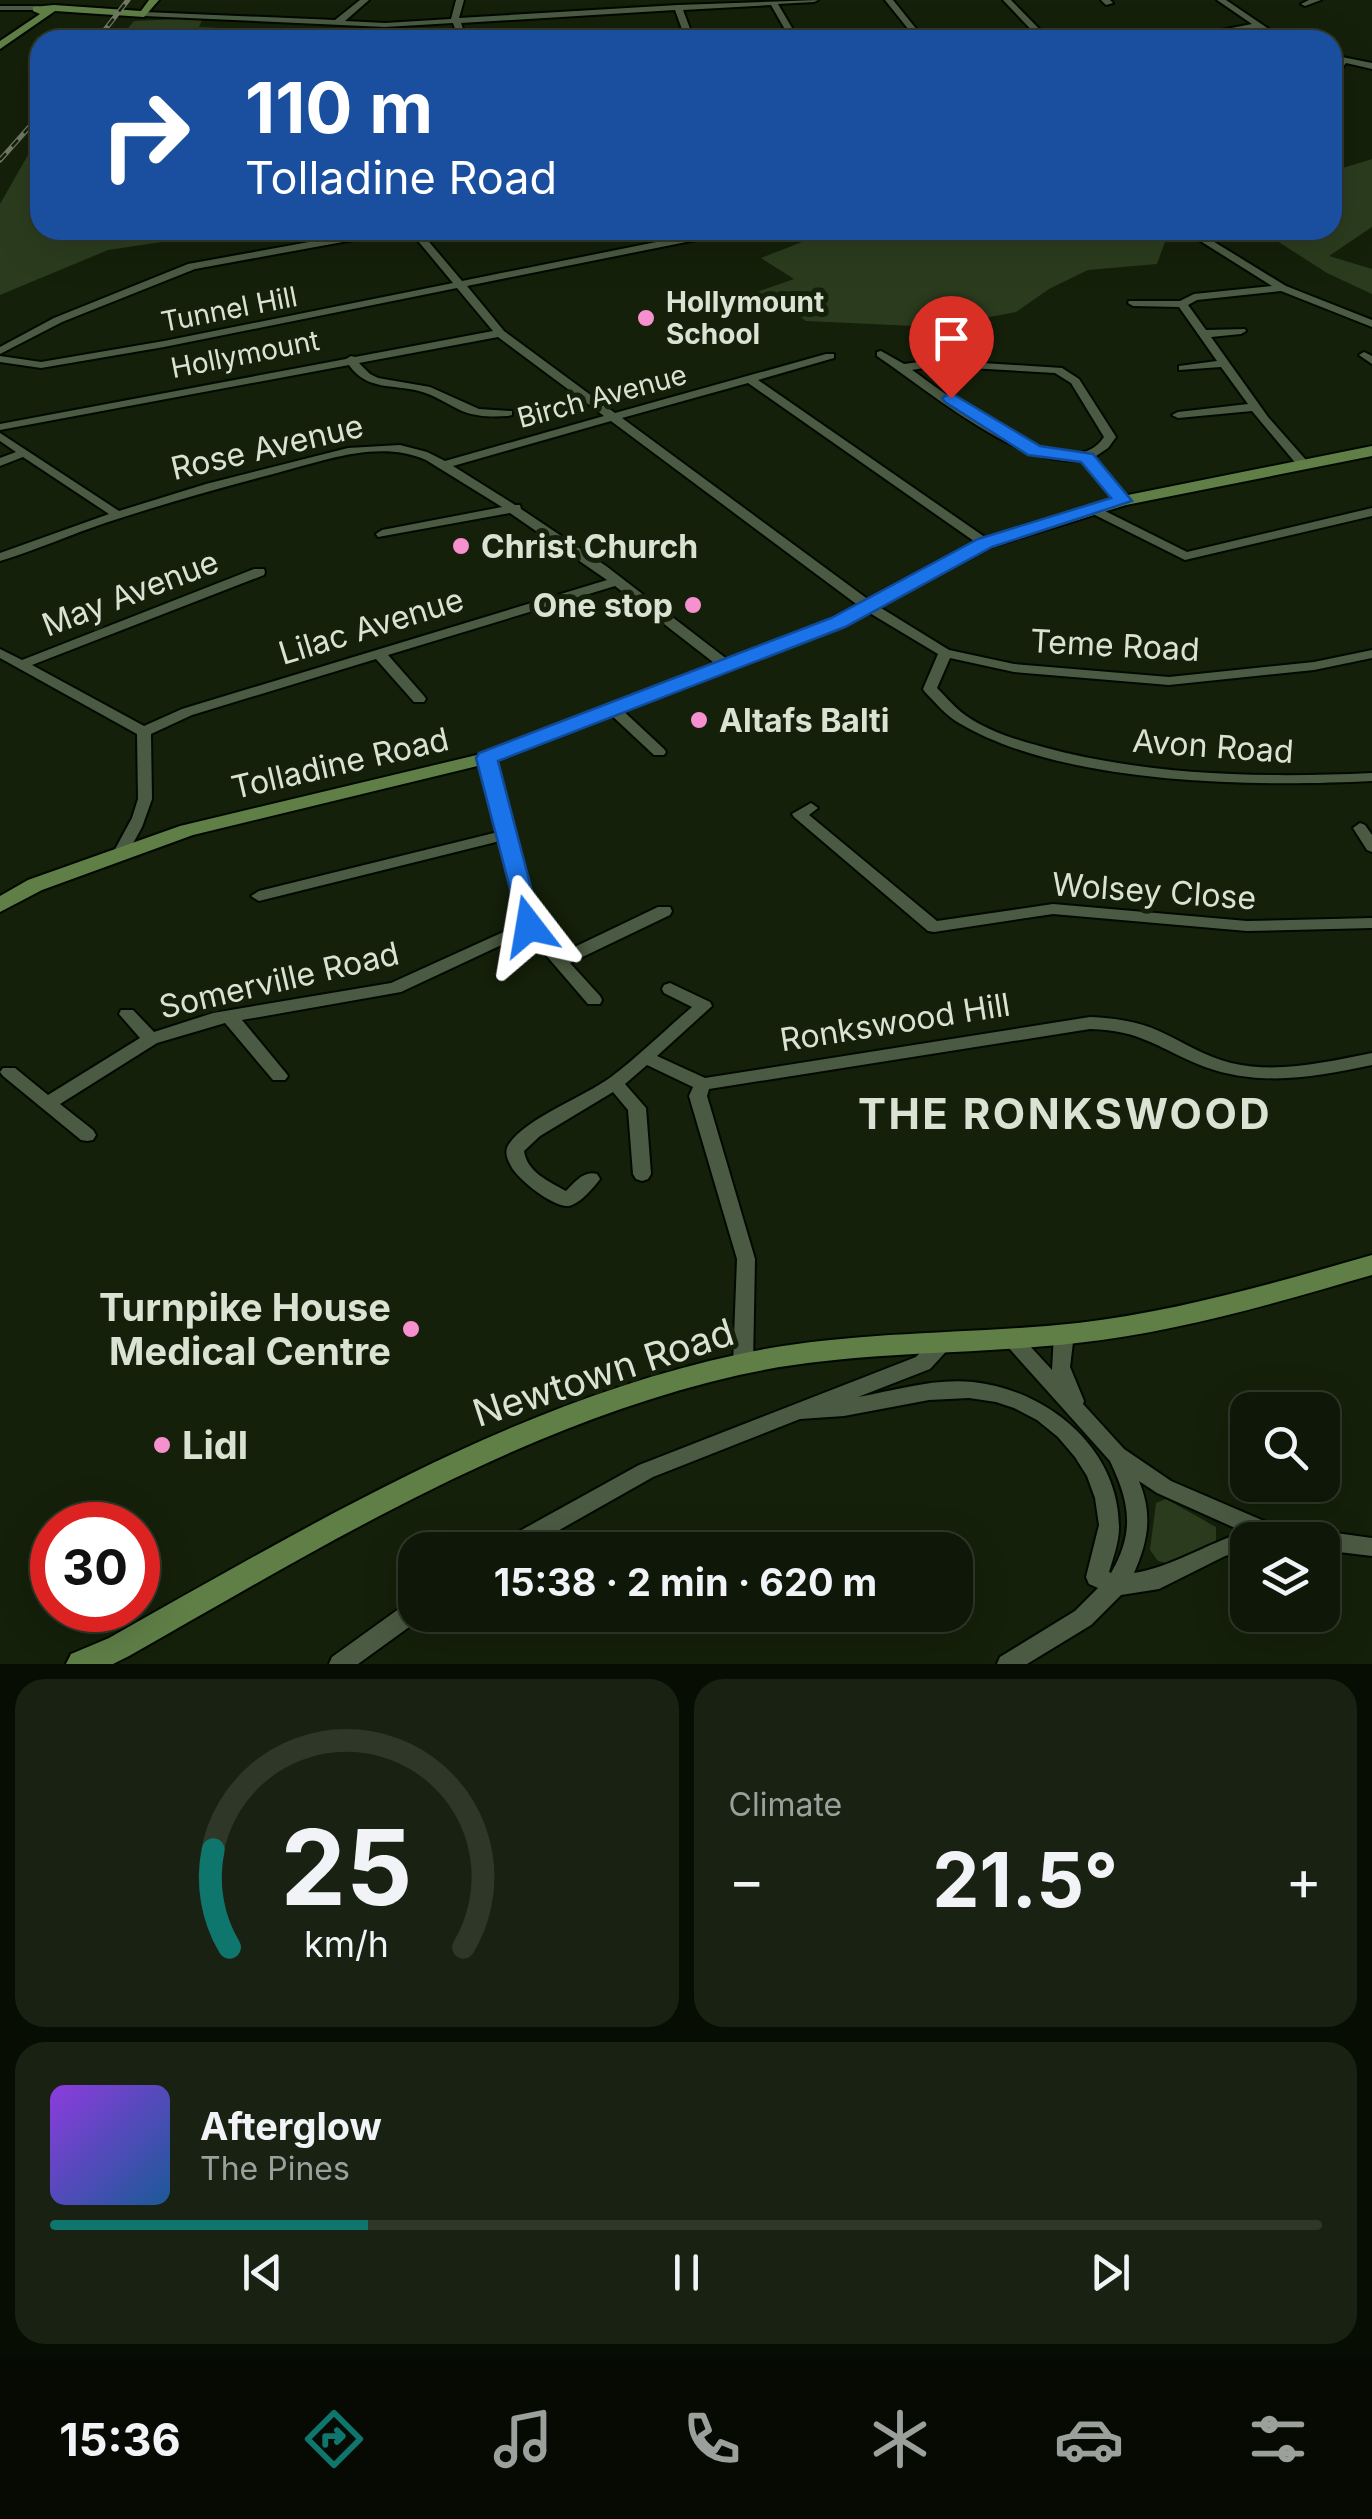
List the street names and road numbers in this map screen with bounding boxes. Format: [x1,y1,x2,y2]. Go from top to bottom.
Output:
street label: Tunnel Hill [158,279,300,339]
street label: Hollymount [168,323,322,385]
street label: Birch Avenue [514,357,690,435]
street label: Rose Avenue [167,406,367,488]
street label: May Avenue [36,542,224,644]
street label: Lilac Avenue [274,579,468,673]
street label: Teme Road [1029,621,1201,669]
street label: Tolladine Road [228,719,452,807]
street label: Avon Road [1131,721,1295,771]
street label: Wolsey Close [1051,864,1257,918]
street label: Somerville Road [155,933,403,1027]
street label: Ronkswood Hill [777,985,1013,1059]
street label: Newtown Road [467,1308,739,1436]

